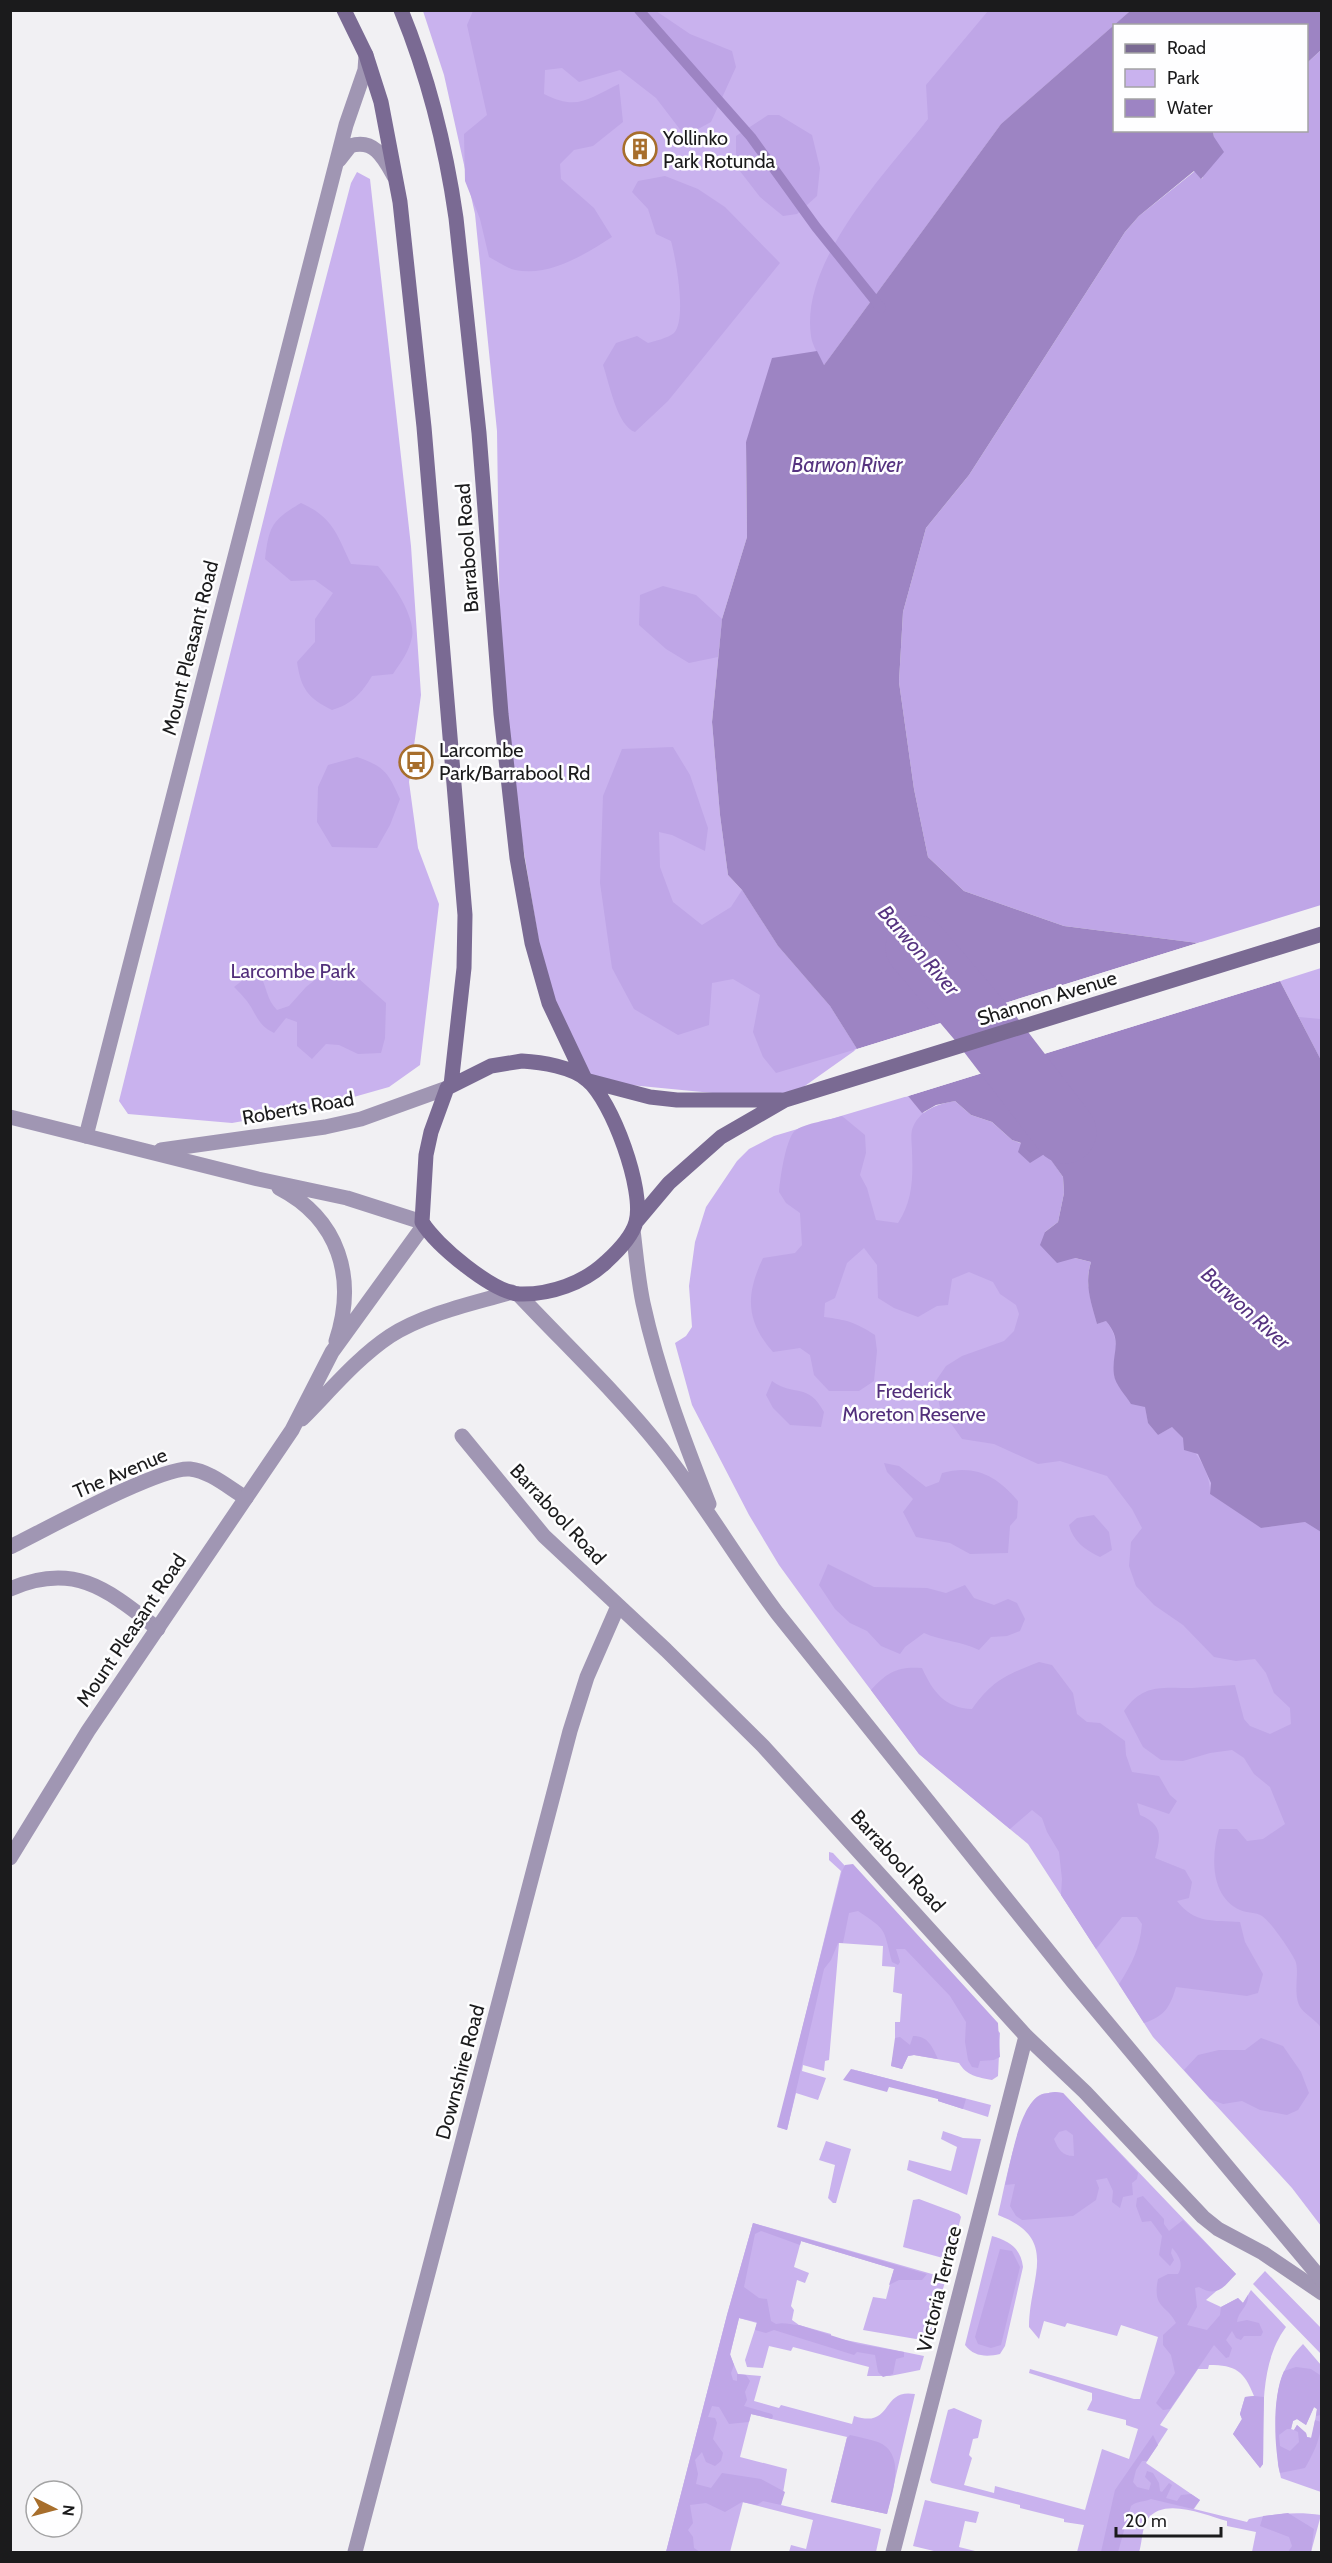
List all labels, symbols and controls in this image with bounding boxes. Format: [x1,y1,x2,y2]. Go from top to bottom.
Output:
legend [1113,24,1308,132]
text: Road [1167,37,1206,59]
text: Park [1167,67,1200,89]
text: Water [1167,97,1213,119]
place label: Yollinko Park Rotunda [662,126,776,173]
building icon: Yollinko Park Rotunda [622,131,658,167]
water label: Barwon River [792,452,904,477]
street label: Barrabool Road [451,483,483,613]
street label: Mount Pleasant Road [157,558,223,738]
place label: Larcombe Park/Barrabool Rd [439,738,590,785]
bus stop icon: Larcombe Park/Barrabool Rd [398,744,434,780]
water label: Barwon River [873,900,966,1001]
park label: Larcombe Park [230,959,356,983]
street label: Shannon Avenue [974,965,1120,1031]
street label: Roberts Road [240,1086,356,1130]
water label: Barwon River [1196,1262,1297,1355]
park label: Frederick Moreton Reserve [842,1379,986,1426]
street label: The Avenue [69,1443,171,1503]
street label: Barrabool Road [505,1459,611,1569]
street label: Mount Pleasant Road [71,1549,191,1711]
street label: Barrabool Road [846,1805,950,1917]
street label: Downshire Road [430,2002,490,2142]
street label: Victoria Terrace [912,2223,966,2355]
north arrow [24,2479,84,2539]
scale bar [1116,2500,1221,2538]
text: N [58,2504,78,2517]
text: 20 m [1125,2510,1167,2532]

